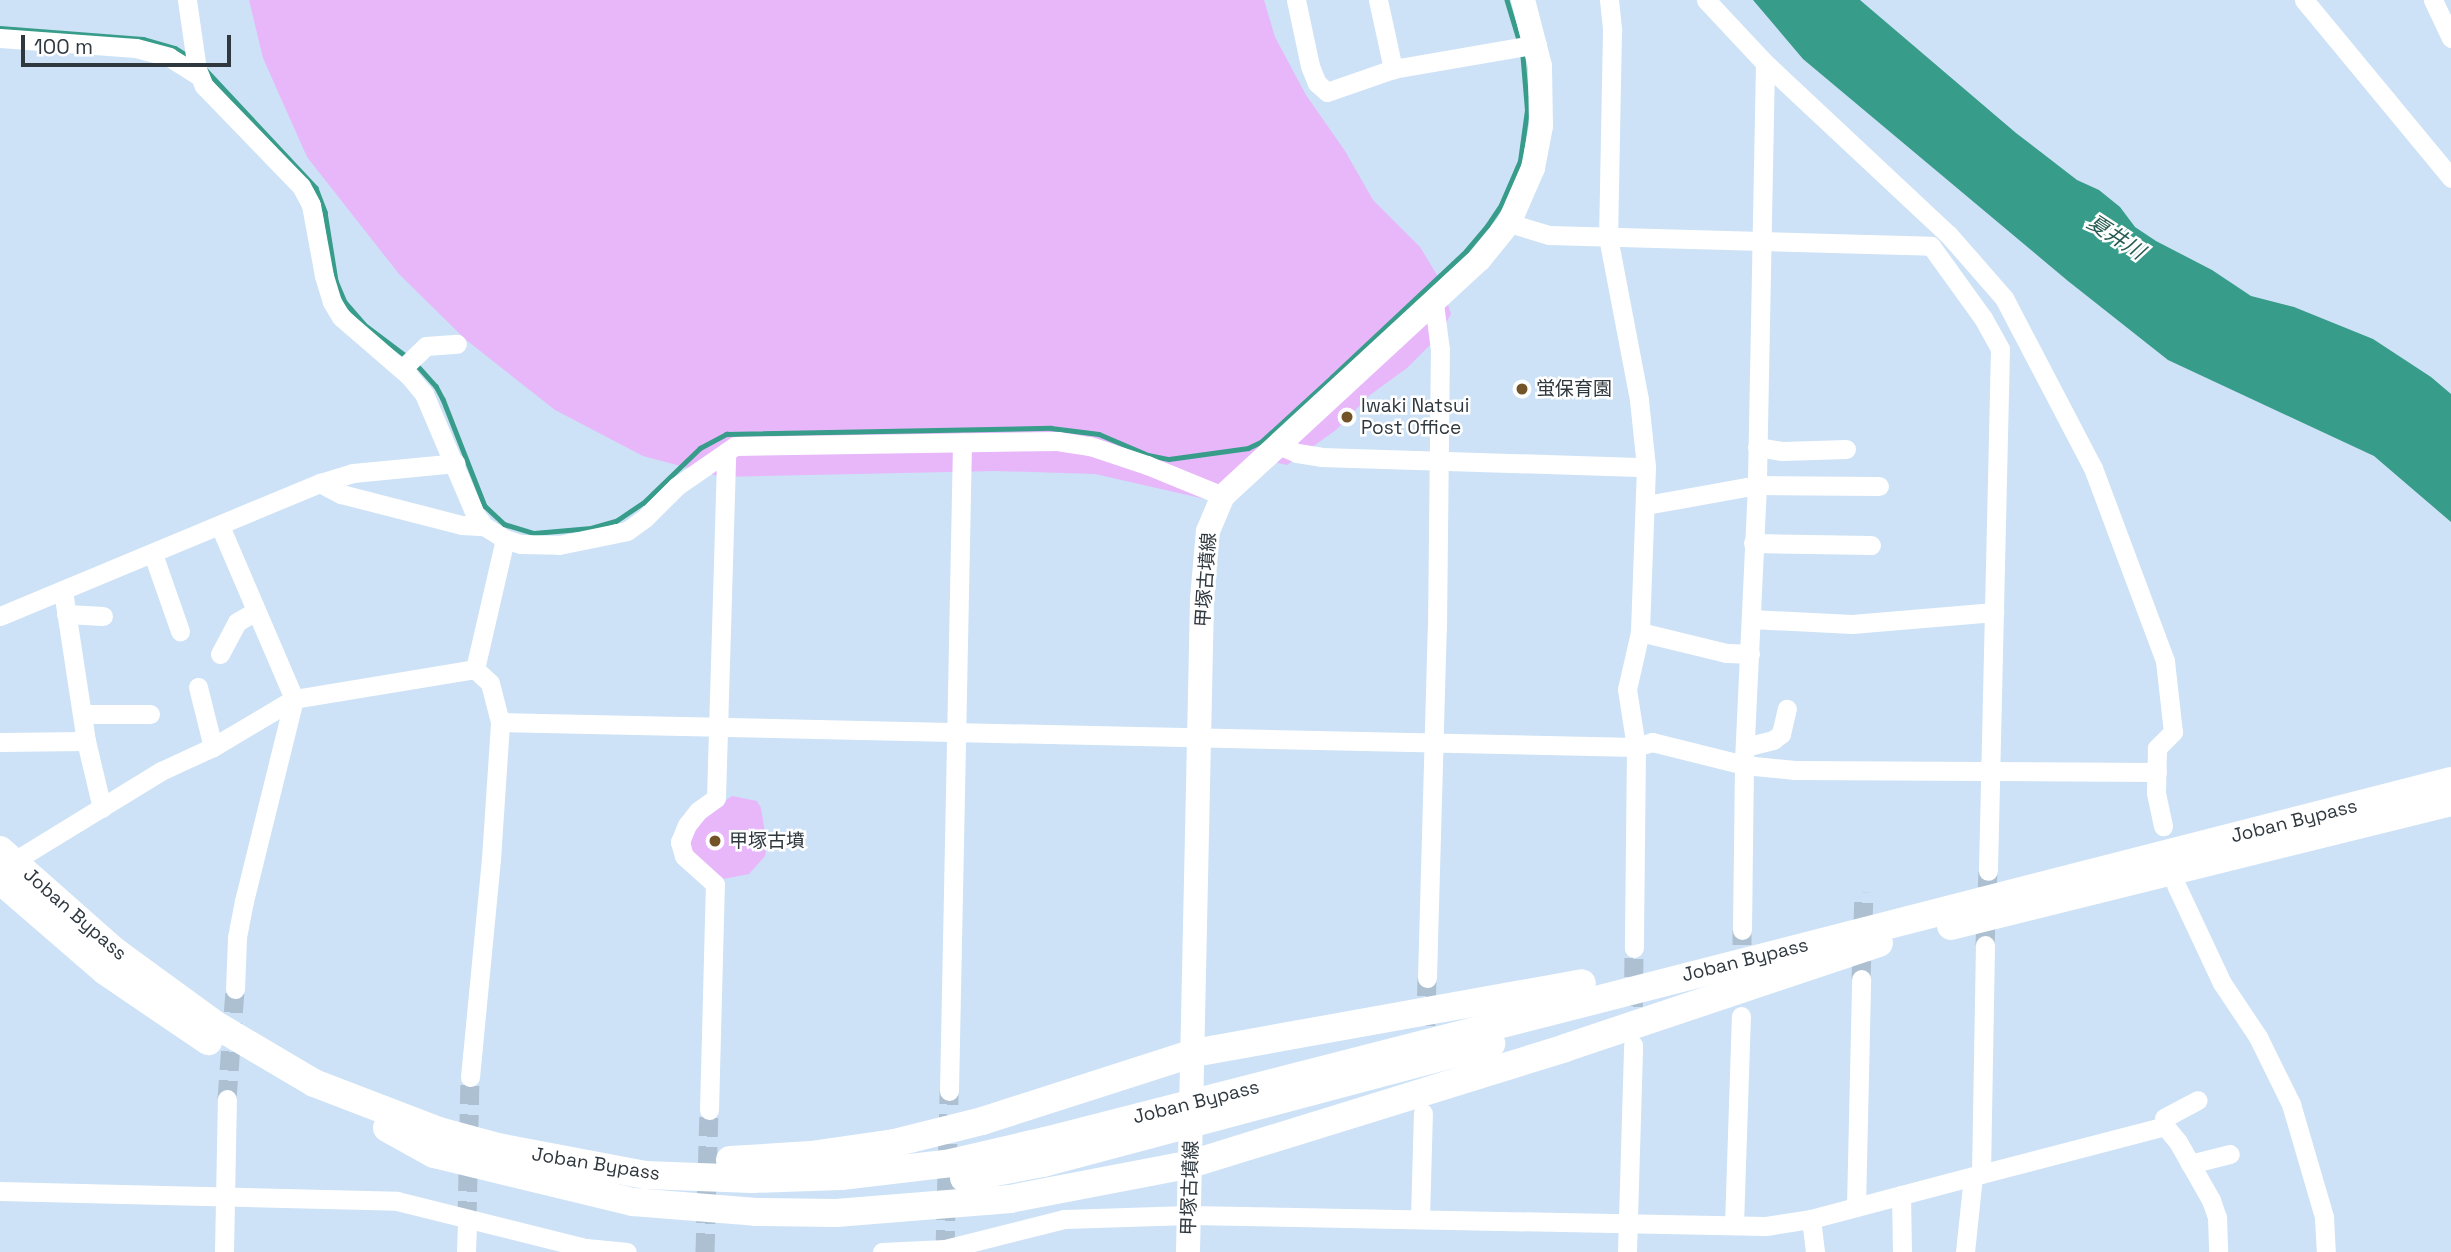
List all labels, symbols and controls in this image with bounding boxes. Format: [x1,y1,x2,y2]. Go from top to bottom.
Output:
scale bar [24,21,234,65]
text: 100 m [34,33,93,60]
water label: 夏井川 [2083,209,2149,265]
place label: 蛍保育園 [1536,378,1612,400]
marker: 蛍保育園 [1514,381,1530,397]
place label: Iwaki Natsui Post Office [1361,395,1469,439]
marker: Iwaki Natsui Post Office [1339,409,1355,425]
street label: 甲塚古墳線 [1191,532,1221,628]
street label: Joban Bypass [2228,794,2360,848]
place label: 甲塚古墳 [729,830,805,852]
marker: 甲塚古墳 [707,833,723,849]
street label: Joban Bypass [19,863,131,965]
street label: Joban Bypass [1679,933,1811,987]
street label: Joban Bypass [1130,1075,1262,1129]
street label: 甲塚古墳線 [1177,1140,1203,1236]
street label: Joban Bypass [530,1143,662,1185]

